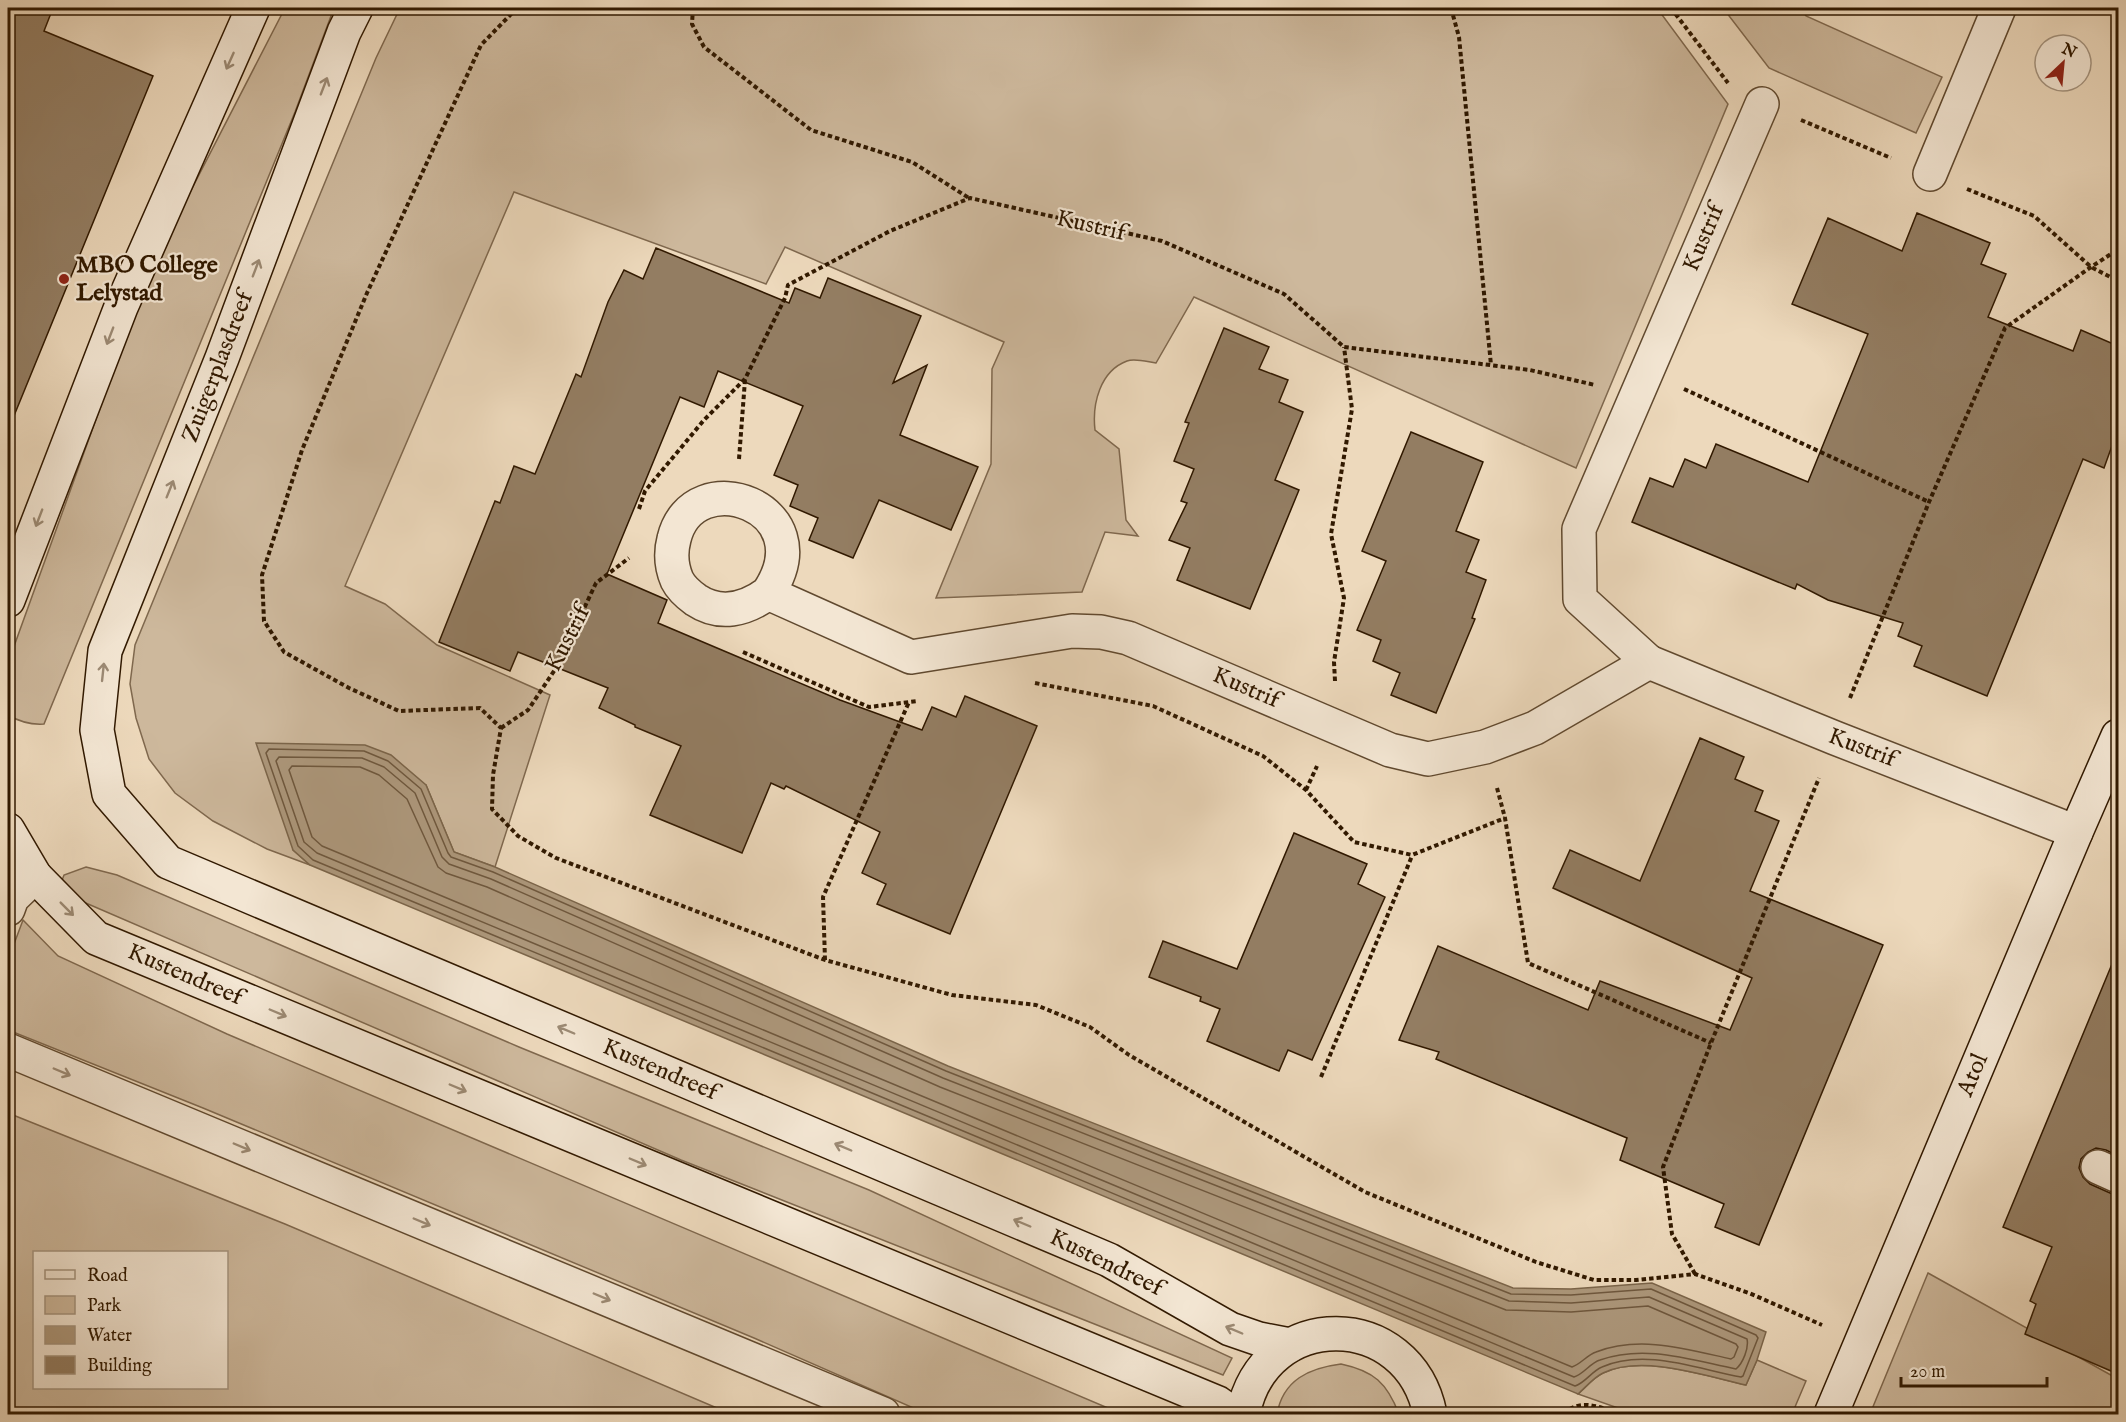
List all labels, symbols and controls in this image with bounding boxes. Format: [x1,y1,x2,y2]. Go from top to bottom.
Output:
north arrow [2033,33,2093,93]
text: N [2057,39,2079,63]
one-way arrow [223,52,234,70]
one-way arrow [320,77,331,96]
street label: Kustrif [1676,196,1734,276]
street label: Kustrif [1053,203,1133,250]
place label: MBO College Lelystad [76,250,218,309]
one-way arrow [251,259,262,278]
marker: MBO College Lelystad [57,272,71,286]
street label: Zuigerplasdreef [175,283,263,447]
one-way arrow [103,326,114,345]
one-way arrow [165,480,176,499]
one-way arrow [33,508,44,527]
street label: Kustrif [538,597,600,677]
street label: Kustrif [1208,660,1288,718]
one-way arrow [98,662,109,682]
street label: Kustrif [1824,721,1904,777]
one-way arrow [60,902,75,917]
street label: Kustendreef [123,937,251,1015]
one-way arrow [268,1008,286,1019]
one-way arrow [558,1024,576,1035]
street label: Kustendreef [598,1032,726,1110]
street label: Atol [1950,1048,1996,1102]
one-way arrow [52,1067,70,1078]
one-way arrow [448,1083,466,1094]
one-way arrow [834,1141,852,1152]
one-way arrow [232,1142,250,1153]
one-way arrow [628,1157,647,1168]
one-way arrow [412,1217,430,1228]
one-way arrow [1014,1217,1032,1228]
street label: Kustendreef [1044,1222,1172,1306]
legend [33,1251,228,1389]
text: Road [87,1265,128,1288]
one-way arrow [592,1292,610,1303]
text: Park [87,1295,122,1318]
one-way arrow [1225,1324,1243,1335]
text: Water [87,1325,132,1348]
scale bar [1901,1350,2046,1388]
text: Building [87,1355,152,1378]
text: 20 m [1910,1361,1945,1384]

